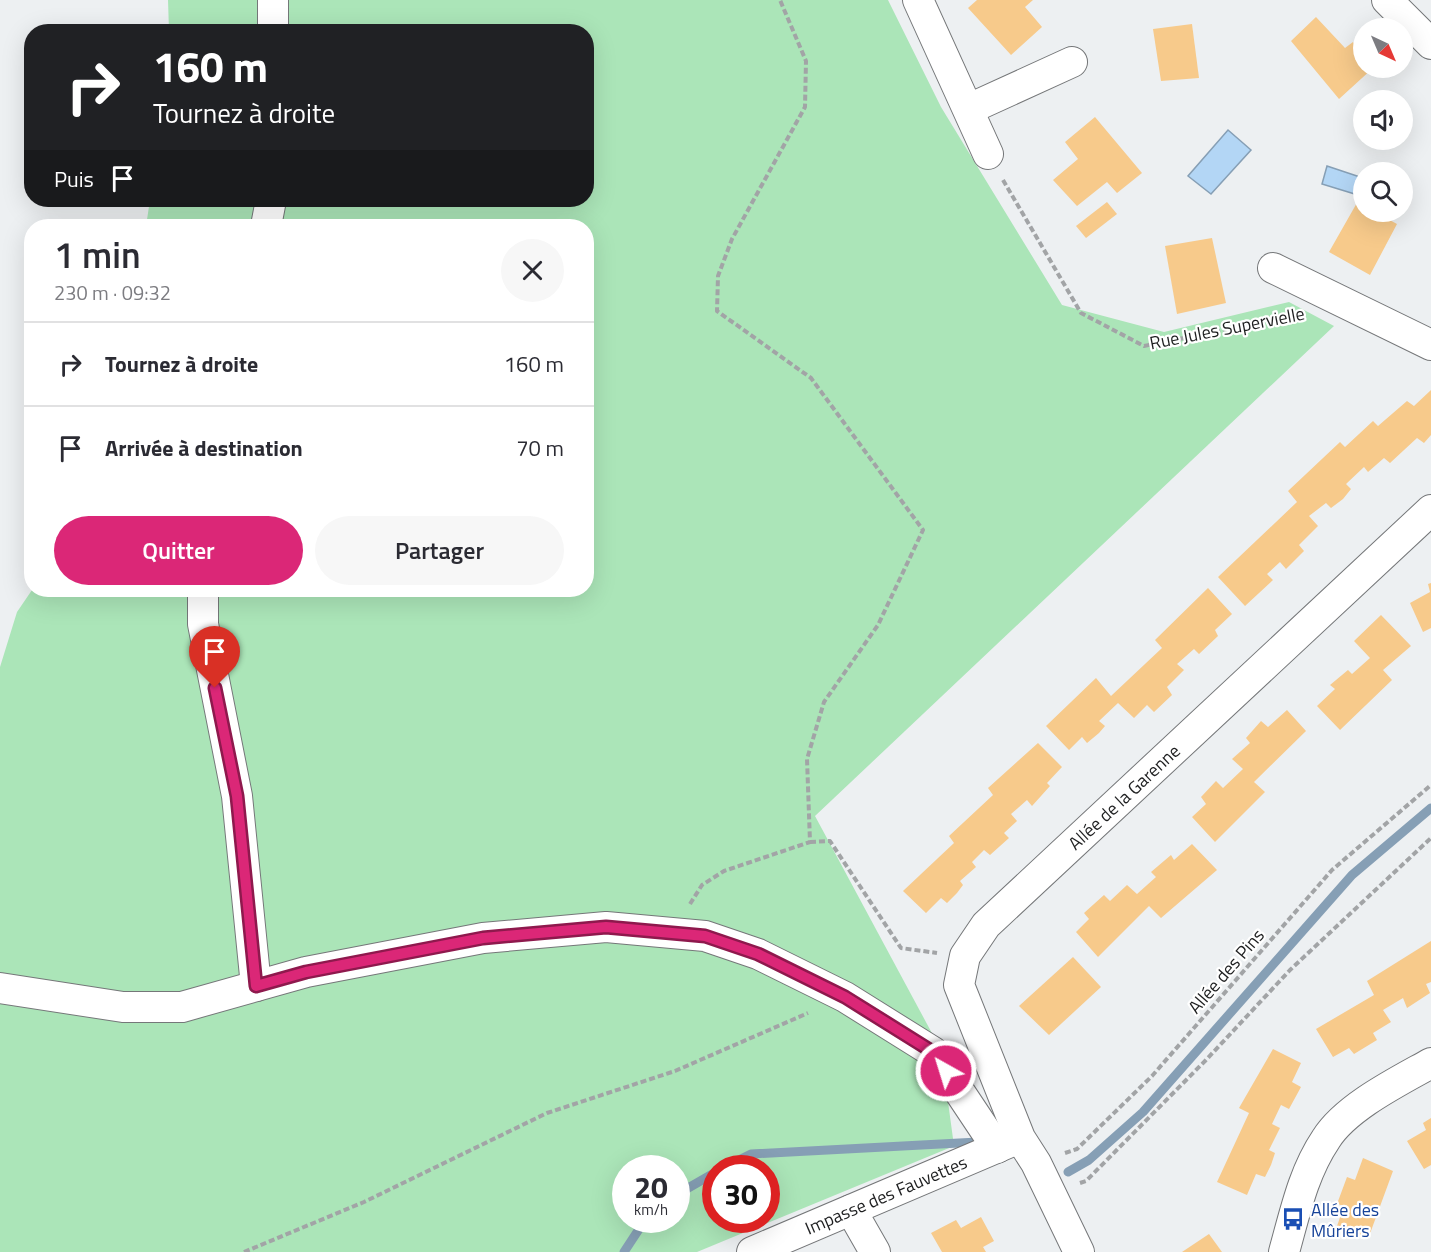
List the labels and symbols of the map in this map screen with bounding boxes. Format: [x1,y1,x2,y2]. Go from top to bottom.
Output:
north arrow [1353,18,1413,78]
street label: Rue Jules Supervielle [1147,300,1307,356]
pin [189,626,240,688]
street label: Allée de la Garenne [1062,738,1186,856]
street label: Allée des Pins [1181,923,1271,1019]
position arrow [914,1039,978,1103]
street label: Impasse des Fauvettes [801,1149,971,1241]
speed limit sign: 30 [702,1155,780,1233]
place label: Allée des Mûriers [1311,1196,1379,1244]
bus stop icon: Allée des Mûriers [1280,1206,1306,1232]

